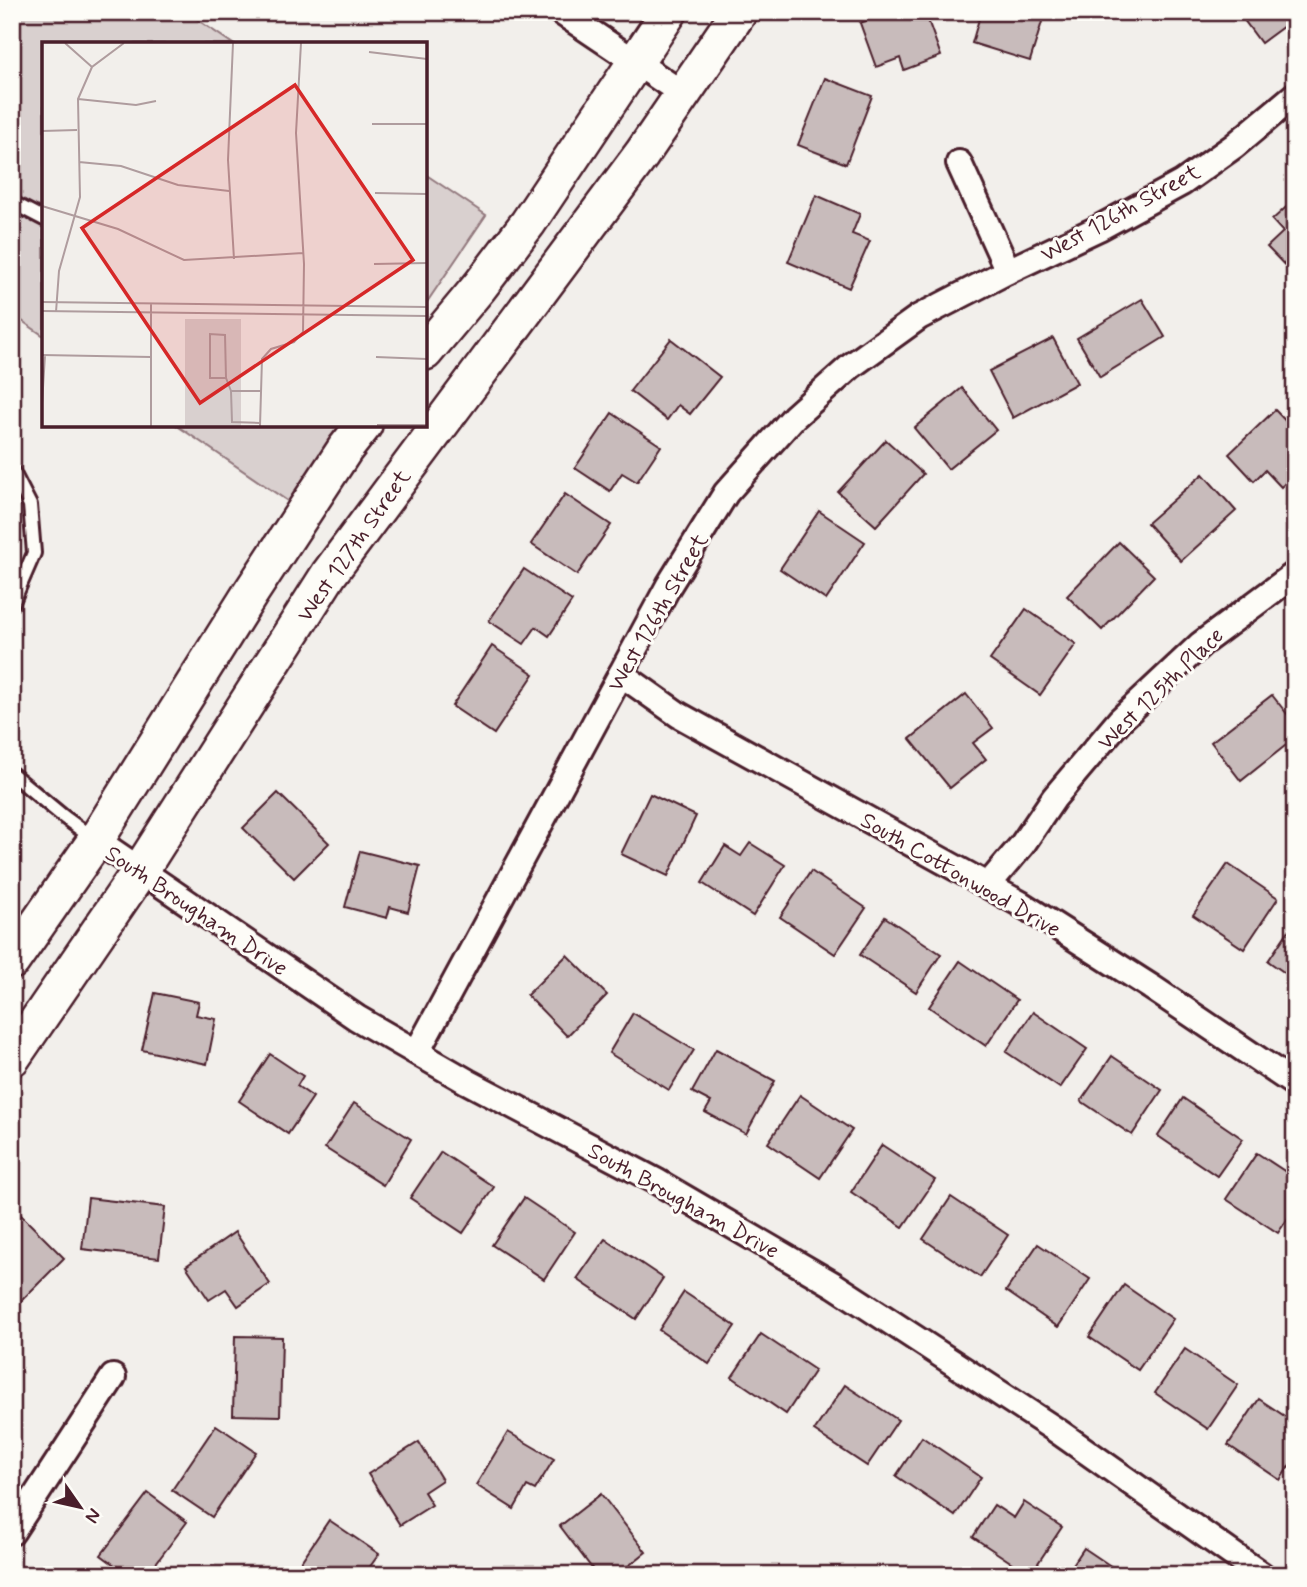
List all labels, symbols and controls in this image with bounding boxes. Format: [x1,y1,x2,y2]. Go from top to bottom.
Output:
inset map [42,42,427,427]
street label: West 126th Street [1036,157,1207,270]
street label: West 127th Street [291,463,419,629]
street label: West 126th Street [601,528,716,698]
street label: West 125th Place [1092,621,1231,757]
street label: South Cottonwood Drive [854,806,1066,945]
street label: South Brougham Drive [99,839,293,984]
street label: South Brougham Drive [582,1137,784,1267]
north arrow [46,1472,116,1542]
text: N [79,1503,107,1528]

